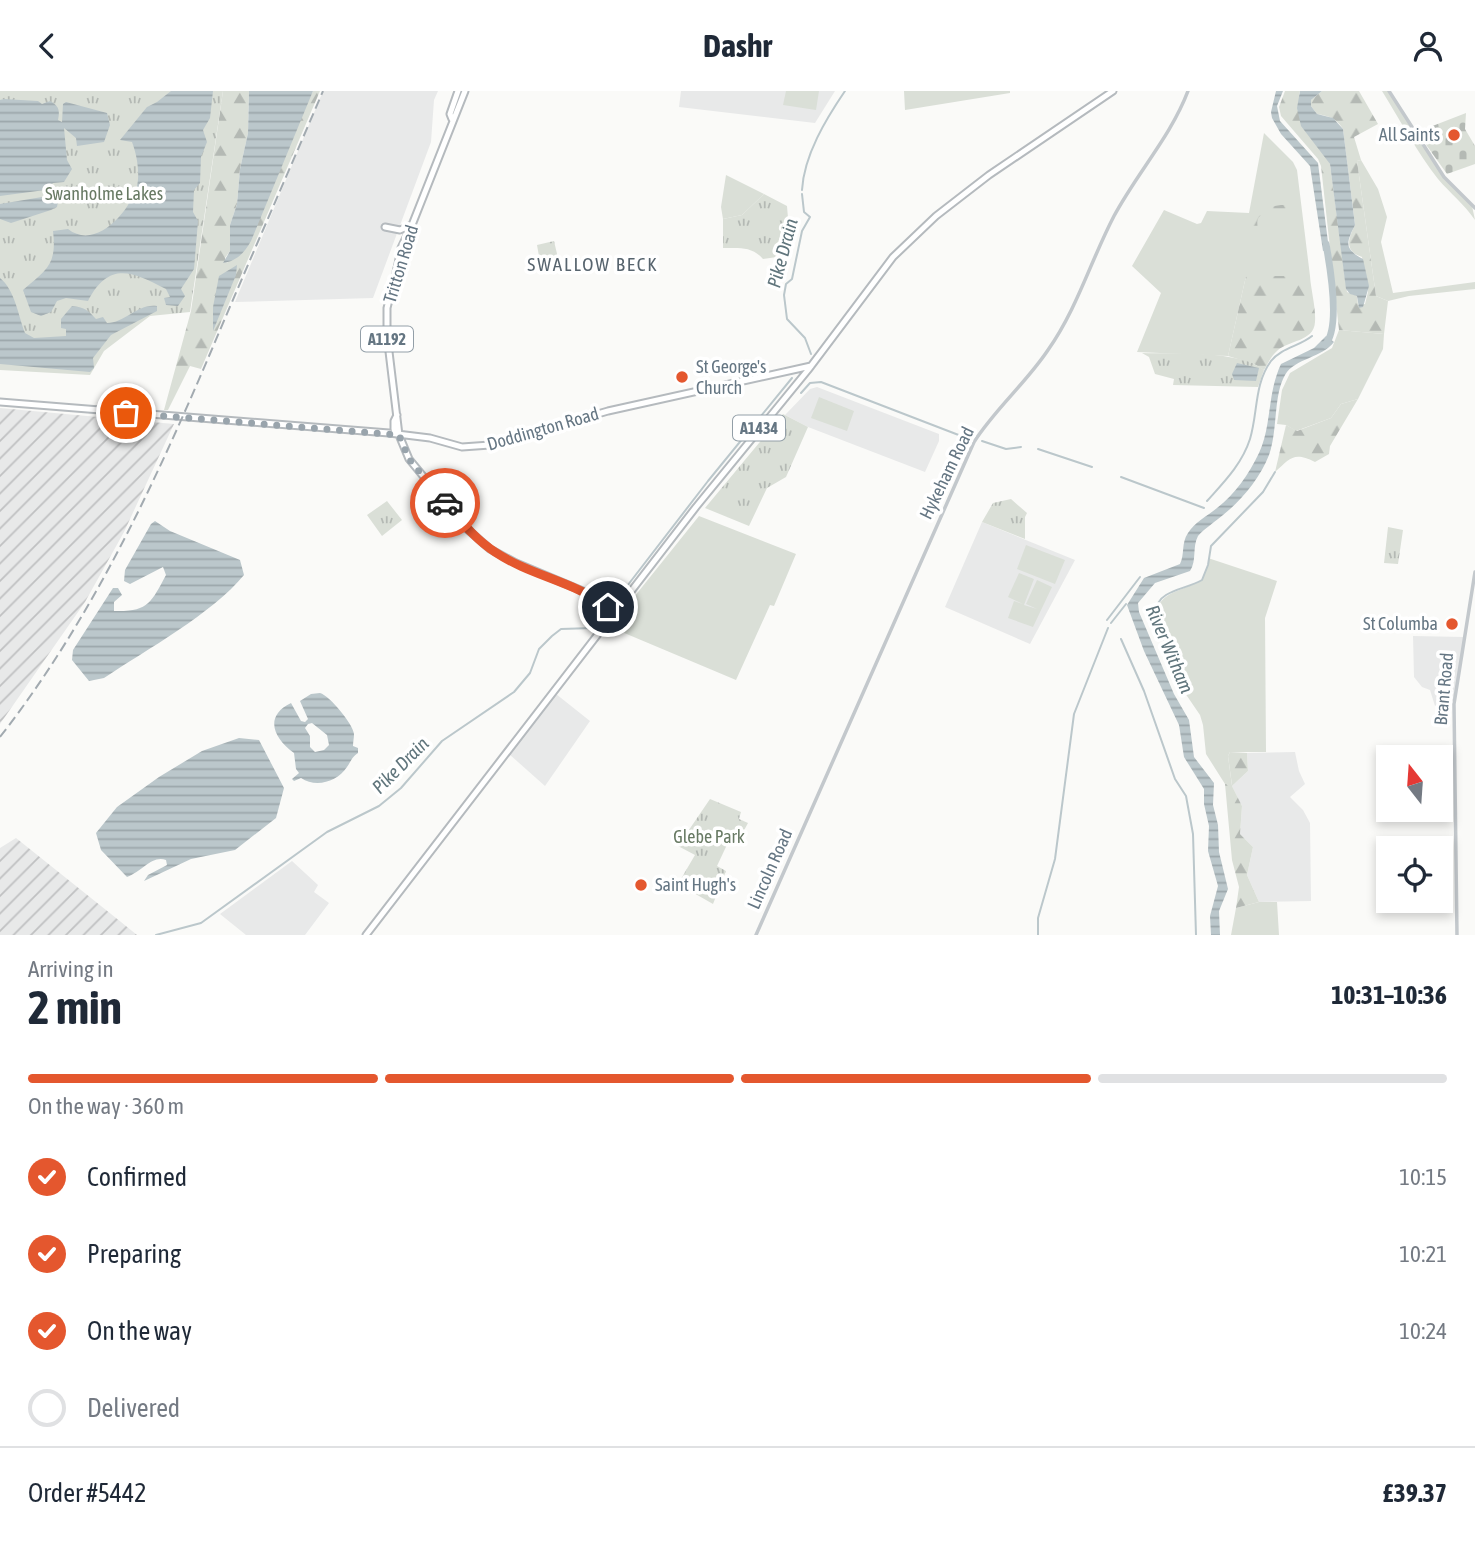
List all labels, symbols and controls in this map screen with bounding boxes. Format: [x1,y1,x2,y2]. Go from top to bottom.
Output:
icon: back [28,27,66,65]
text: Dashr [703,27,772,64]
icon: person [1409,27,1447,65]
place label: All Saints [1379,124,1440,145]
marker: All Saints [1446,127,1462,143]
park label: Swanholme Lakes [45,183,163,204]
water label: Pike Drain [762,216,802,290]
street label: Tritton Road [379,222,422,305]
district label: SWALLOW BECK [527,253,659,275]
road number: A1192 [361,327,413,351]
place label: St George's Church [696,356,766,398]
marker: St George's Church [674,369,690,385]
pin [96,383,156,443]
icon: bag [107,394,145,432]
street label: Doddington Road [485,403,601,454]
road number: A1434 [733,415,785,441]
street label: Hykeham Road [915,423,978,523]
courier [410,468,480,538]
icon: car [426,484,464,522]
pin [578,577,638,637]
icon: home [589,588,627,626]
water label: River Witham [1142,602,1199,697]
place label: St Columba [1363,613,1438,634]
marker: St Columba [1444,616,1460,632]
street label: Brant Road [1430,652,1457,726]
water label: Pike Drain [367,732,433,798]
north arrow [1376,745,1452,823]
map controls [1376,745,1453,913]
park label: Glebe Park [673,826,745,847]
street label: Lincoln Road [743,826,796,912]
button: locate [1376,836,1453,913]
place label: Saint Hugh's [655,874,736,895]
marker: Saint Hugh's [633,877,649,893]
text: Arriving in [28,956,114,982]
text: 10:31–10:36 [1331,980,1447,1010]
text: 2 min [28,981,122,1034]
text: On the way · 360 m [28,1093,184,1119]
icon: check [28,1158,66,1196]
text: Confirmed [87,1162,187,1192]
text: 10:15 [1399,1164,1447,1190]
icon: check [28,1235,66,1273]
text: Preparing [87,1239,181,1269]
text: 10:21 [1399,1241,1447,1267]
icon: check [28,1312,66,1350]
text: On the way [87,1316,192,1346]
text: 10:24 [1399,1318,1447,1344]
text: Delivered [87,1393,180,1423]
text: Order #5442 [28,1478,147,1508]
text: £39.37 [1383,1478,1447,1508]

